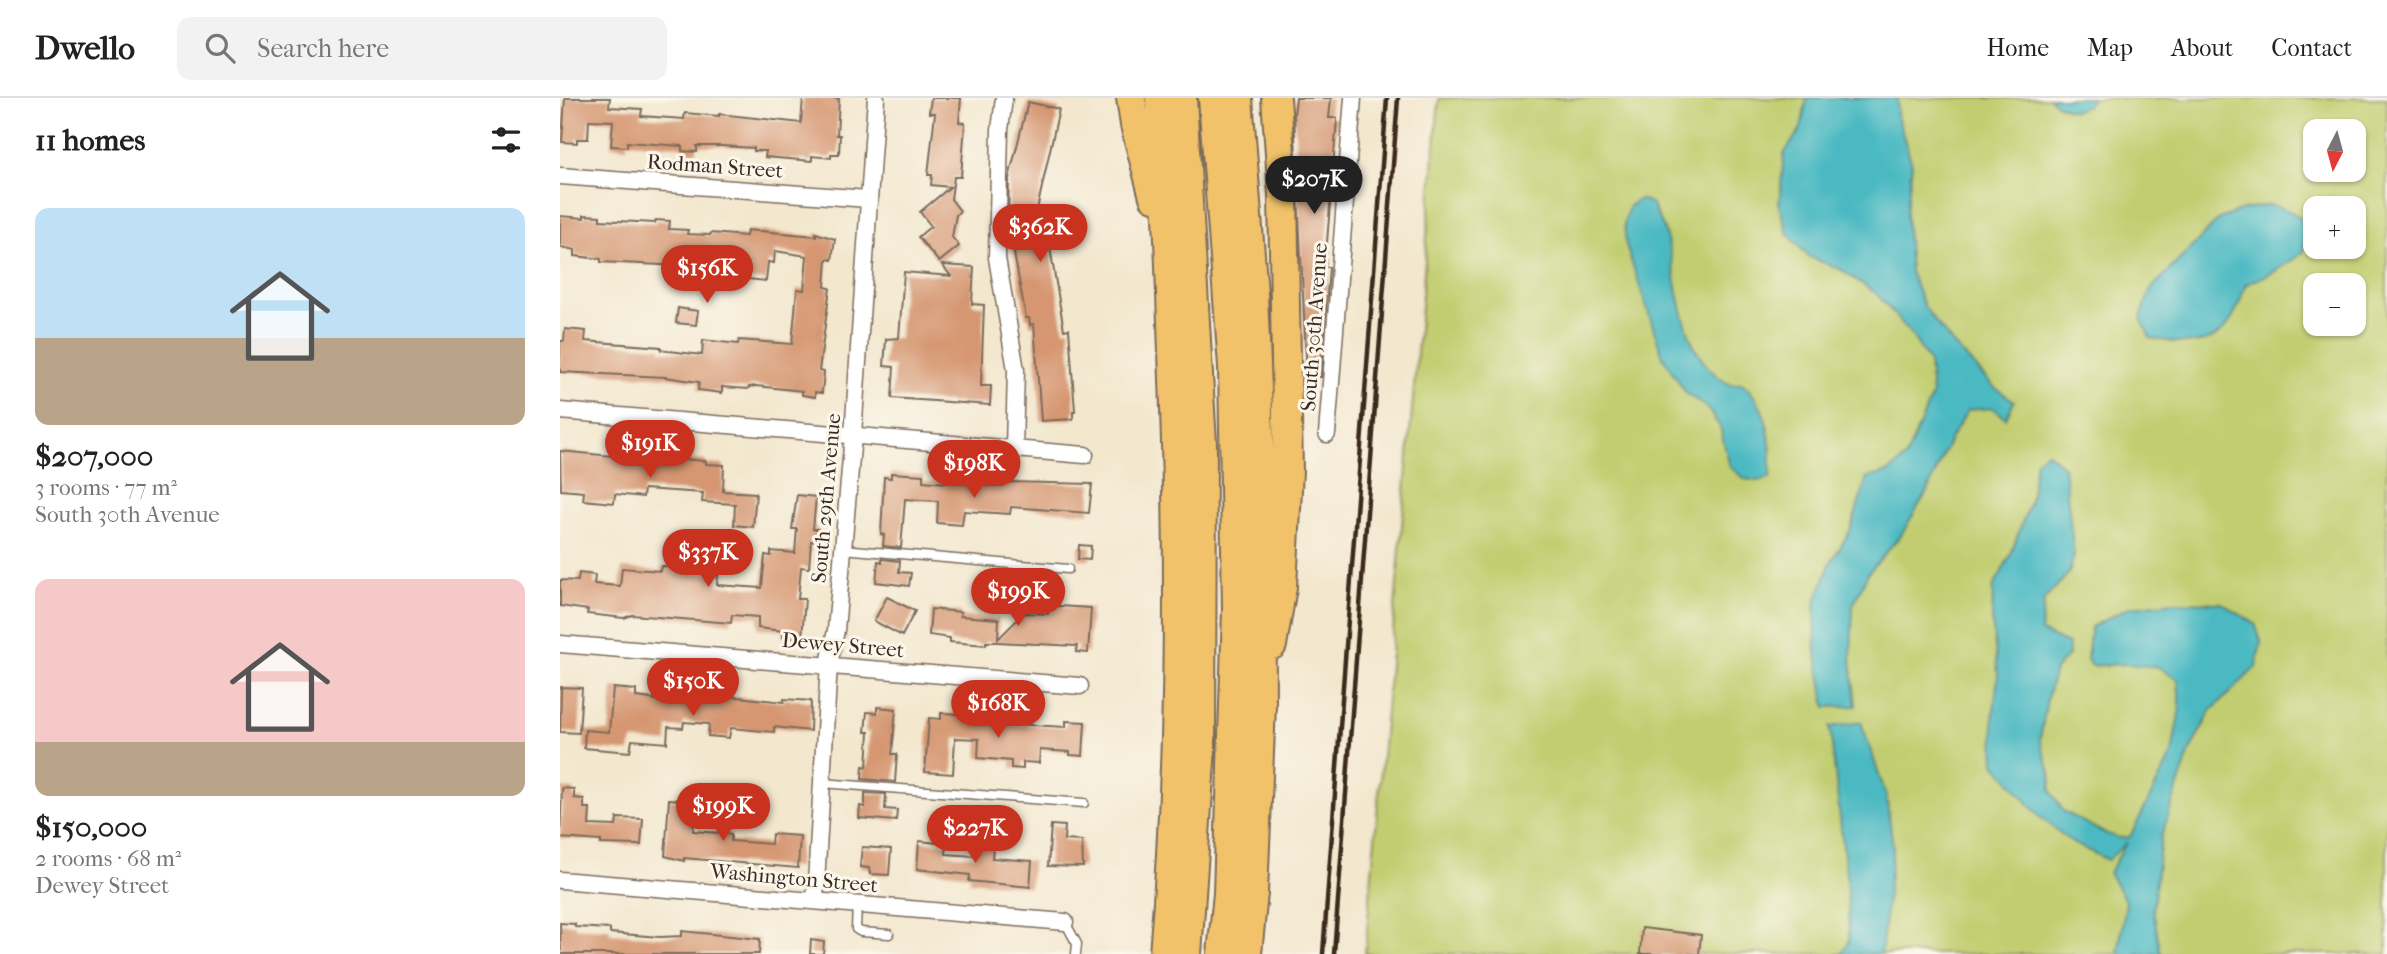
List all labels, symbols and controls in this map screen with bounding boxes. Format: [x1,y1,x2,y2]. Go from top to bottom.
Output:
search box [177,17,667,80]
text: Dwello [35,29,135,68]
icon: search [201,29,239,67]
text: Search here [257,33,389,64]
text: Home [1987,34,2049,62]
text: Map [2087,34,2133,62]
text: About [2171,34,2233,62]
text: Contact [2271,34,2352,62]
north arrow [2303,119,2366,182]
map controls [2303,119,2366,336]
icon: filters [487,121,525,159]
text: 11 homes [35,123,145,158]
street label: Rodman Street [646,149,784,183]
pin: $207K [1265,156,1363,216]
text: $207K [1282,165,1347,192]
button: + [2303,196,2366,259]
pin: $362K [991,204,1089,264]
text: $362K [1008,213,1072,240]
street label: South 30th Avenue [1296,242,1332,412]
pin: $156K [658,246,756,305]
icon: home [217,253,343,379]
text: $156K [677,254,737,281]
button: − [2303,273,2366,336]
street label: South 29th Avenue [807,412,845,584]
pin: $191K [601,420,699,480]
text: $191K [621,429,679,456]
text: $207,000 [35,439,153,474]
pin: $198K [925,440,1023,500]
text: $198K [943,449,1005,476]
text: 3 rooms · 77 m² [35,474,177,501]
text: South 30th Avenue [35,501,220,528]
pin: $337K [659,530,757,589]
text: $337K [678,538,738,565]
pin: $199K [969,568,1067,628]
text: $199K [987,577,1049,604]
icon: home [217,624,343,750]
street label: Dewey Street [781,628,906,662]
pin: $150K [644,658,742,718]
text: $150K [663,667,723,694]
pin: $168K [949,680,1047,740]
text: $168K [967,689,1029,716]
pin: $199K [674,784,772,843]
text: $199K [692,792,754,819]
pin: $227K [926,806,1024,865]
text: $150,000 [35,810,147,845]
text: $227K [943,814,1007,841]
text: 2 rooms · 68 m² [35,845,181,872]
street label: Washington Street [708,859,879,897]
text: Dewey Street [35,872,169,899]

